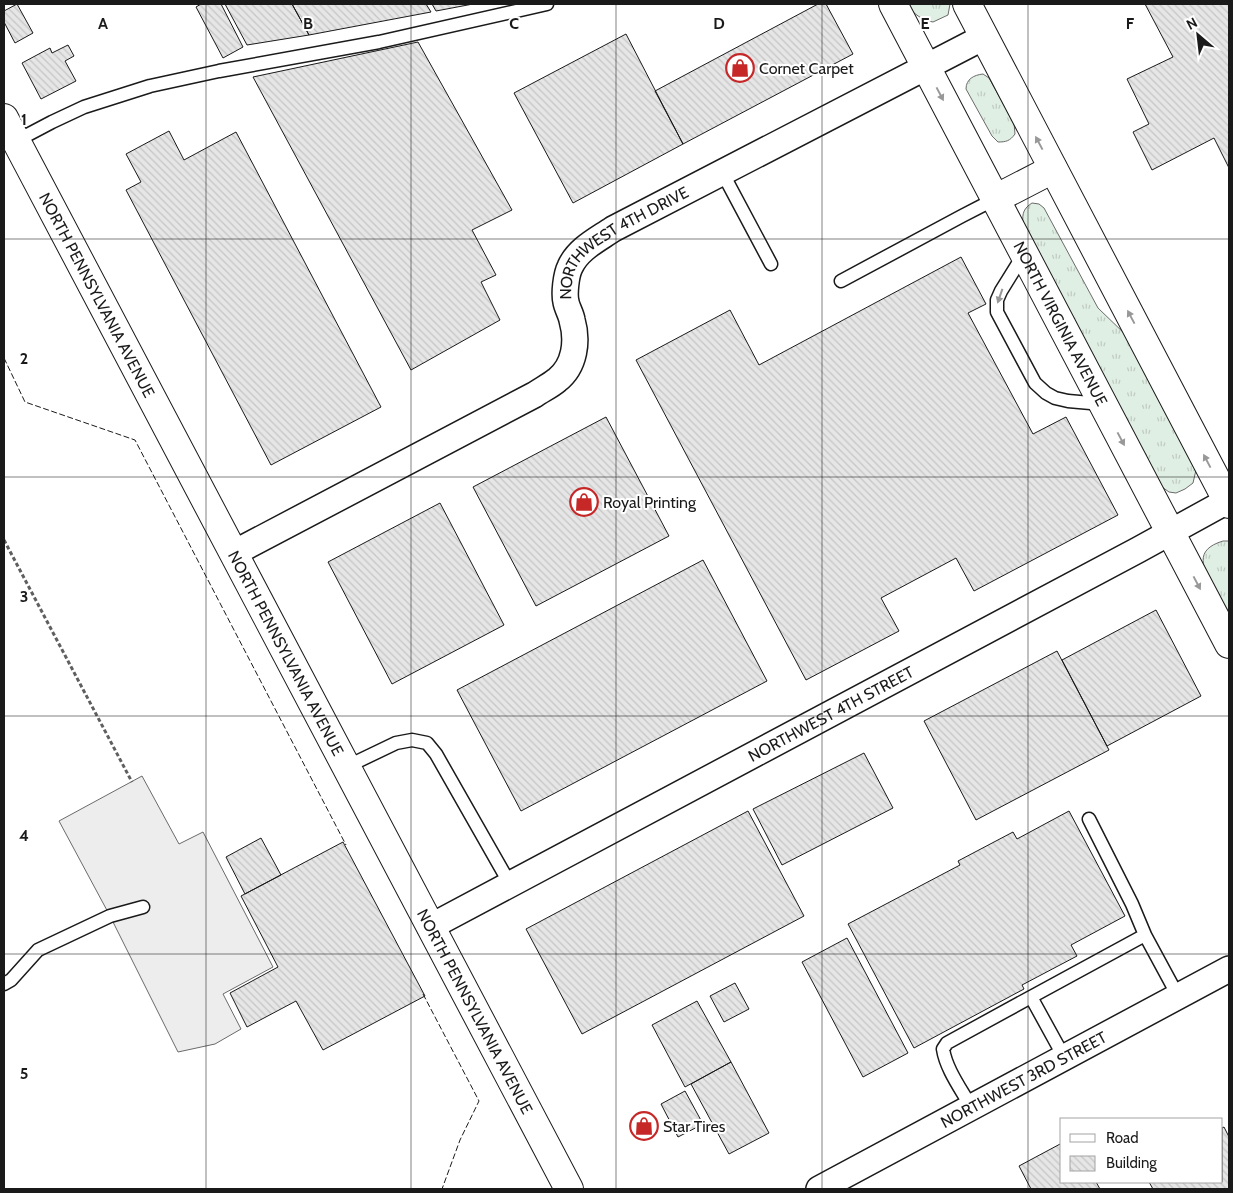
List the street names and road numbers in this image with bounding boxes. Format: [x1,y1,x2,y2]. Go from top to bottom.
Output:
street label: NORTHWEST 4TH DRIVE [556,183,692,300]
street label: NORTH PENNSYLVANIA AVENUE [35,189,159,401]
street label: NORTH VIRGINIA AVENUE [1009,238,1111,409]
street label: NORTH PENNSYLVANIA AVENUE [224,548,348,759]
street label: NORTHWEST 4TH STREET [745,662,917,766]
street label: NORTH PENNSYLVANIA AVENUE [413,906,537,1117]
street label: NORTHWEST 3RD STREET [937,1027,1110,1132]

